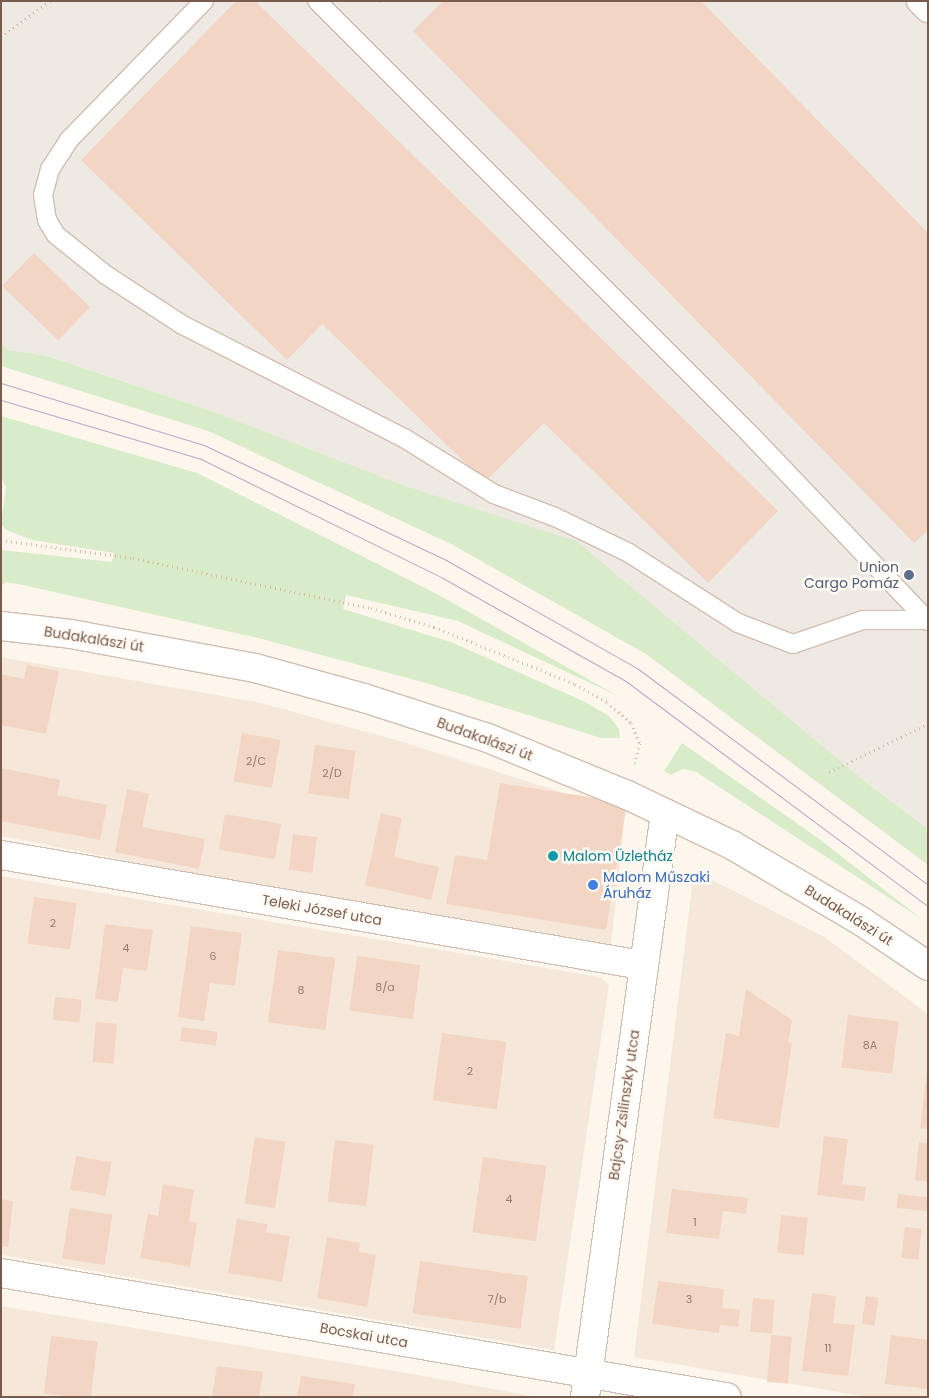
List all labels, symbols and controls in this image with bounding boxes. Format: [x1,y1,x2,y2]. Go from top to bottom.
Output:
place label: Union Cargo Pomáz [804,559,899,592]
marker: Union Cargo Pomáz [903,569,915,581]
street label: Budakalászi út [43,623,145,655]
street label: Budakalászi út [435,714,535,764]
house number: 2/C [246,754,266,768]
house number: 2/D [322,766,342,780]
place label: Malom Üzletház [563,848,673,864]
marker: Malom Üzletház [547,850,559,862]
place label: Malom Műszaki Áruház [603,869,710,902]
marker: Malom Műszaki Áruház [587,879,599,891]
street label: Budakalászi út [802,881,896,949]
street label: Teleki József utca [261,891,383,929]
house number: 2 [50,916,56,930]
house number: 4 [123,941,129,955]
house number: 6 [210,949,216,963]
house number: 8/a [375,980,395,994]
house number: 8 [298,983,304,997]
street label: Bajcsy-Zsilinszky utca [605,1029,643,1181]
house number: 8A [863,1038,877,1052]
house number: 2 [467,1064,473,1078]
house number: 4 [506,1192,512,1206]
house number: 1 [693,1215,697,1229]
house number: 7/b [488,1292,506,1306]
house number: 3 [686,1292,692,1306]
street label: Bocskai utca [319,1319,409,1351]
house number: 11 [824,1341,832,1355]

